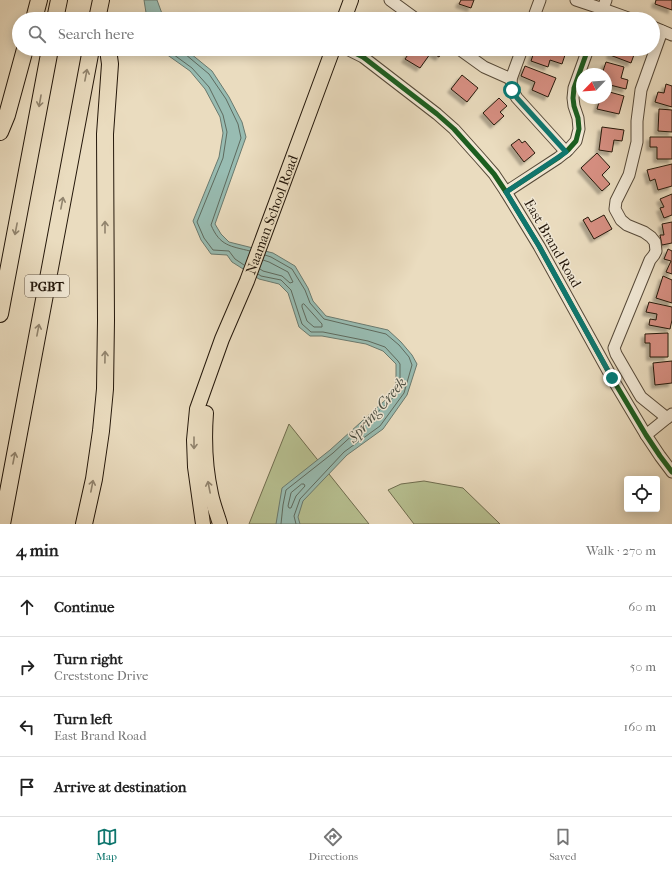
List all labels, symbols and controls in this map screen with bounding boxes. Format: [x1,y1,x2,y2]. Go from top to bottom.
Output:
search box [12,12,660,56]
icon: search [26,23,48,45]
text: Search here [58,25,134,43]
north arrow [576,68,612,104]
one-way arrow [83,69,91,82]
route start [503,81,521,99]
one-way arrow [36,94,44,107]
street label: Naaman School Road [242,152,302,277]
street label: East Brand Road [520,196,585,291]
one-way arrow [59,197,67,210]
one-way arrow [101,221,109,234]
one-way arrow [12,222,20,235]
road number: PGBT [25,275,69,297]
one-way arrow [35,324,43,337]
one-way arrow [101,351,109,364]
route end [603,369,621,387]
water label: Spring Creek [343,374,410,447]
one-way arrow [190,436,198,449]
one-way arrow [11,452,19,465]
map controls [624,476,660,512]
button: locate [624,476,660,512]
one-way arrow [88,480,96,493]
one-way arrow [205,480,213,493]
text: 4 min [16,540,59,560]
text: Walk · 270 m [586,543,656,558]
icon: ahead [16,596,38,618]
text: Continue [54,598,114,616]
text: 60 m [628,599,656,614]
text: Turn right [54,650,123,668]
icon: right [16,656,38,678]
text: 50 m [630,659,656,674]
text: Creststone Drive [54,668,148,683]
text: Turn left [54,710,112,728]
icon: left [16,716,38,738]
text: 160 m [624,719,656,734]
text: East Brand Road [54,728,146,743]
icon: arrive [16,776,38,798]
text: Arrive at destination [54,778,186,796]
tab: Map [96,826,118,863]
tab: Directions [309,826,358,863]
tab: Saved [549,826,576,863]

